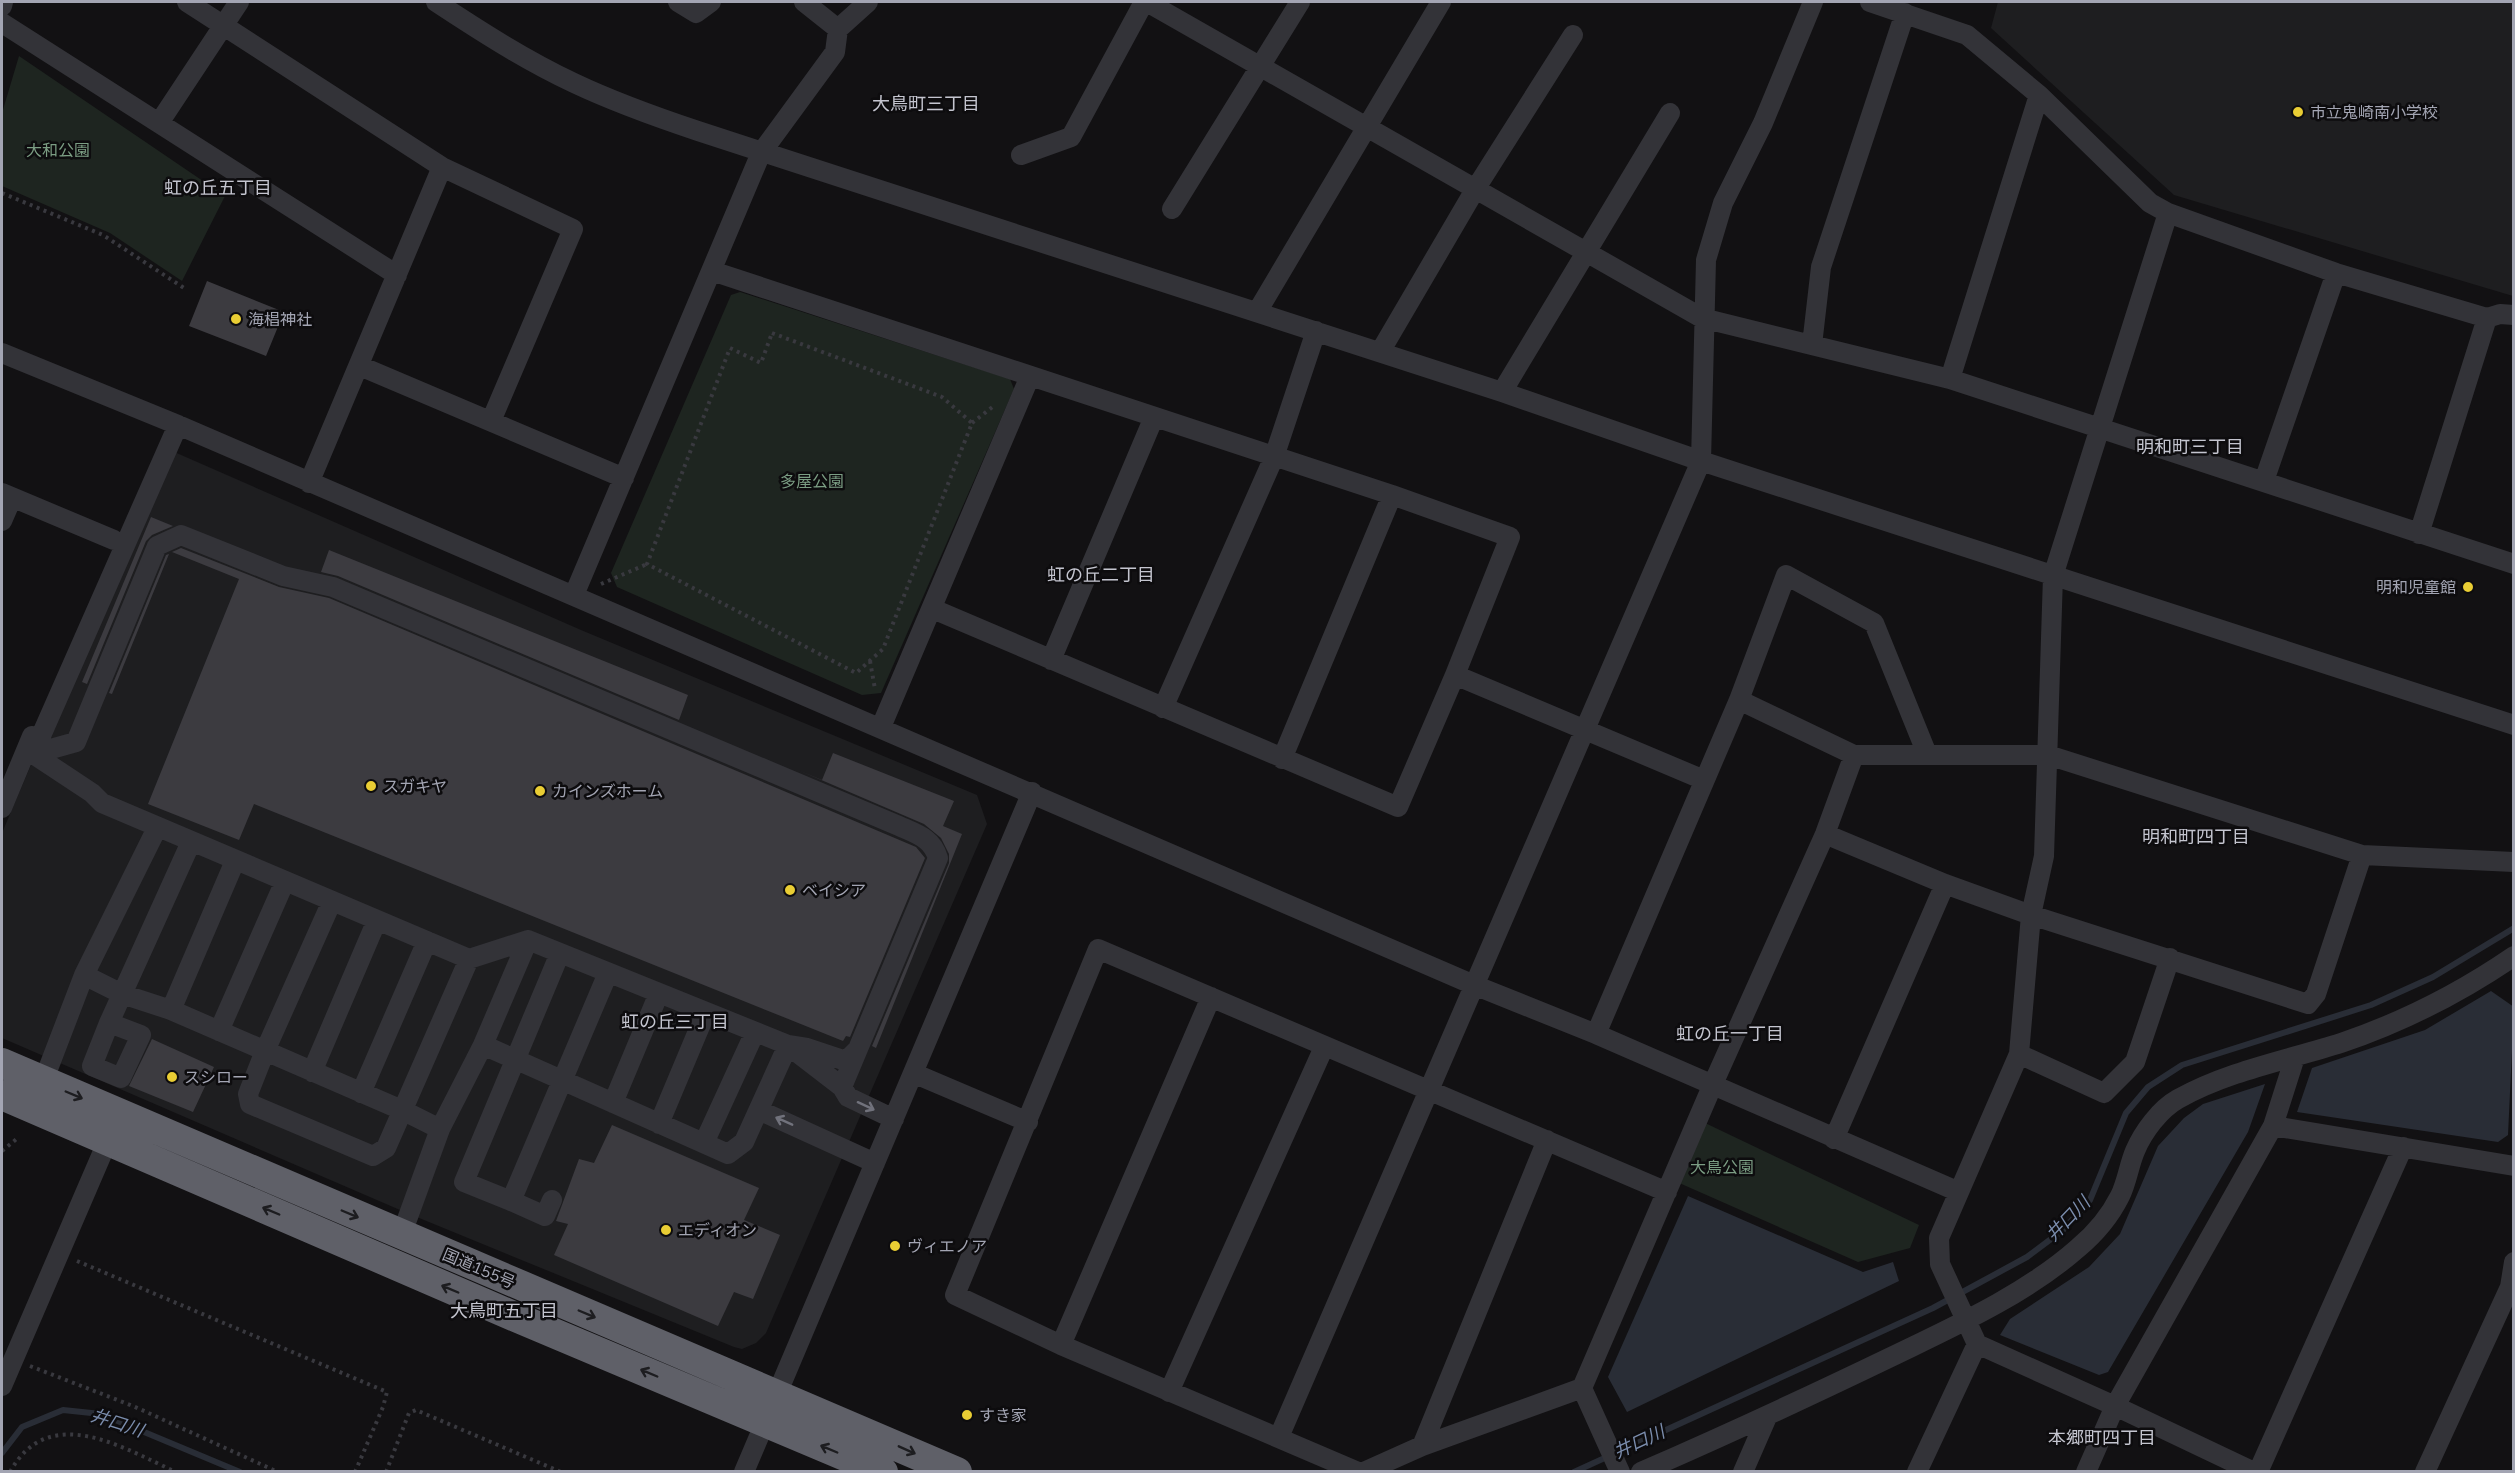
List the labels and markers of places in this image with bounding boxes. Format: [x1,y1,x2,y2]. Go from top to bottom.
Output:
place label: 市立鬼崎南小学校 [2310,102,2438,122]
marker: 市立鬼崎南小学校 [2291,105,2305,119]
place label: 海椙神社 [248,309,312,329]
marker: 海椙神社 [229,312,243,326]
place label: 明和児童館 [2376,577,2456,597]
marker: 明和児童館 [2461,580,2475,594]
place label: スガキヤ [383,776,447,796]
marker: スガキヤ [364,779,378,793]
place label: カインズホーム [552,781,663,801]
marker: カインズホーム [533,784,547,798]
place label: ベイシア [802,880,866,900]
marker: ベイシア [783,883,797,897]
place label: スシロー [184,1067,248,1087]
marker: スシロー [165,1070,179,1084]
place label: エディオン [678,1220,757,1240]
marker: エディオン [659,1223,673,1237]
place label: ヴィエノア [907,1236,987,1256]
marker: ヴィエノア [888,1239,902,1253]
place label: すき家 [979,1405,1027,1425]
marker: すき家 [960,1408,974,1422]

